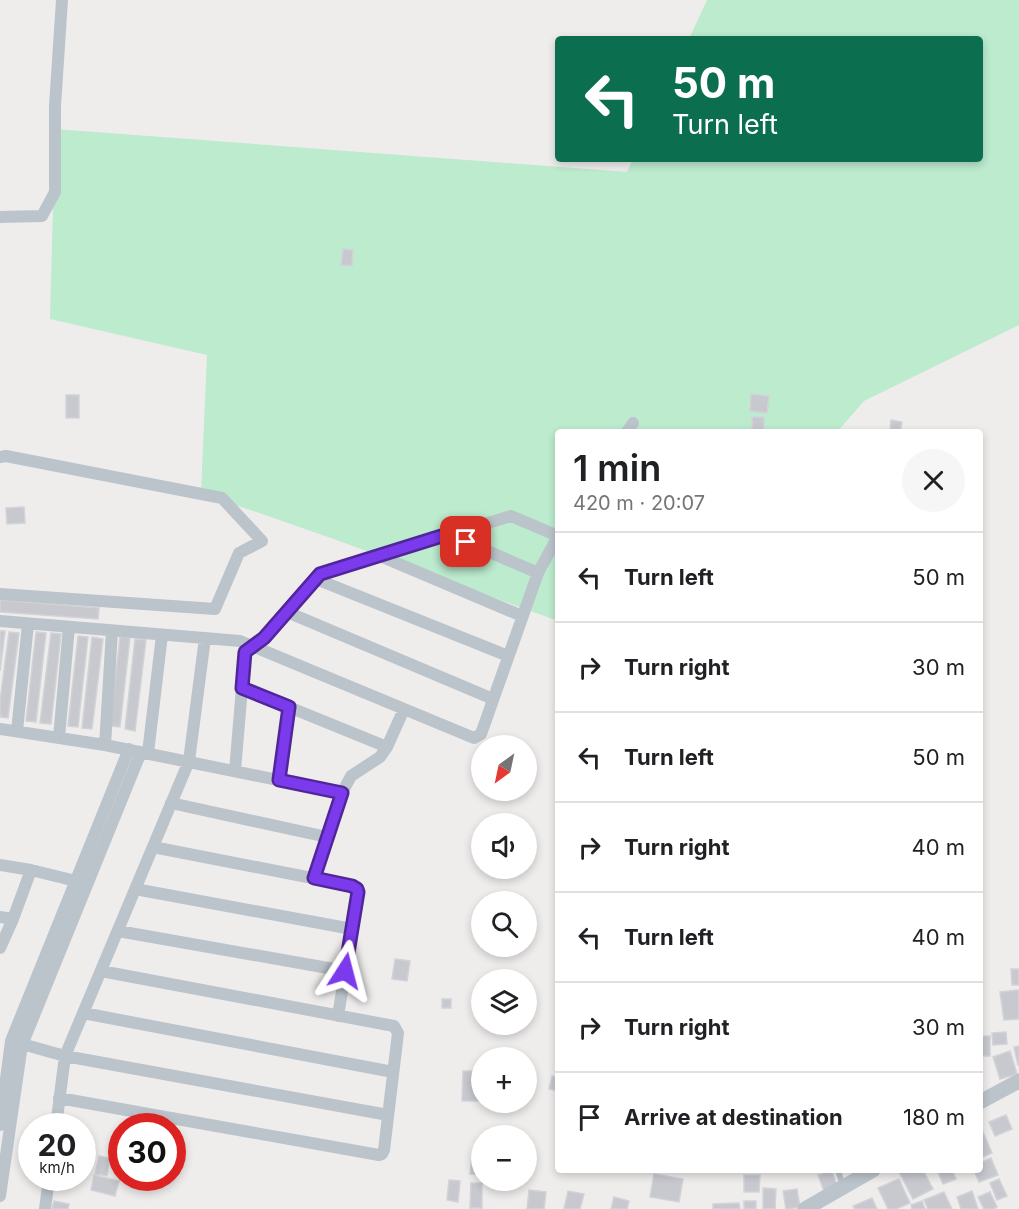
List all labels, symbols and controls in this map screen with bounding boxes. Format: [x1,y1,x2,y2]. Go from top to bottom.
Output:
text: 50 m [672,57,775,108]
icon: left [573,60,651,138]
text: Turn left [672,108,778,141]
text: 1 min [573,446,661,490]
button: close [902,449,965,512]
text: 420 m · 20:07 [573,491,705,515]
pin [440,516,491,567]
icon: arrive [449,525,482,558]
icon: left [573,561,606,594]
text: Turn left [624,564,714,590]
text: 50 m [912,564,965,590]
icon: right [573,651,606,684]
text: Turn right [624,654,730,680]
text: 30 m [912,654,965,680]
north arrow [471,735,537,801]
map controls [471,735,537,1191]
icon: left [573,741,606,774]
text: Turn left [624,744,714,770]
text: 50 m [912,744,965,770]
button: sound [471,813,537,879]
icon: right [573,831,606,864]
text: Turn right [624,834,730,860]
text: 40 m [911,834,965,860]
button: search [471,891,537,957]
icon: left [573,921,606,954]
text: Turn left [624,924,714,950]
text: 40 m [911,924,965,950]
position arrow [313,939,377,1003]
button: layers [471,969,537,1035]
icon: right [573,1011,606,1044]
text: Turn right [624,1014,730,1040]
text: 30 m [912,1014,965,1040]
button: + [471,1047,537,1113]
icon: arrive [573,1101,606,1134]
text: Arrive at destination [624,1104,843,1130]
text: 180 m [903,1104,965,1130]
speed limit sign: 30 [108,1113,186,1191]
button: − [471,1125,537,1191]
text: 20 [37,1127,77,1163]
text: km/h [39,1158,75,1177]

